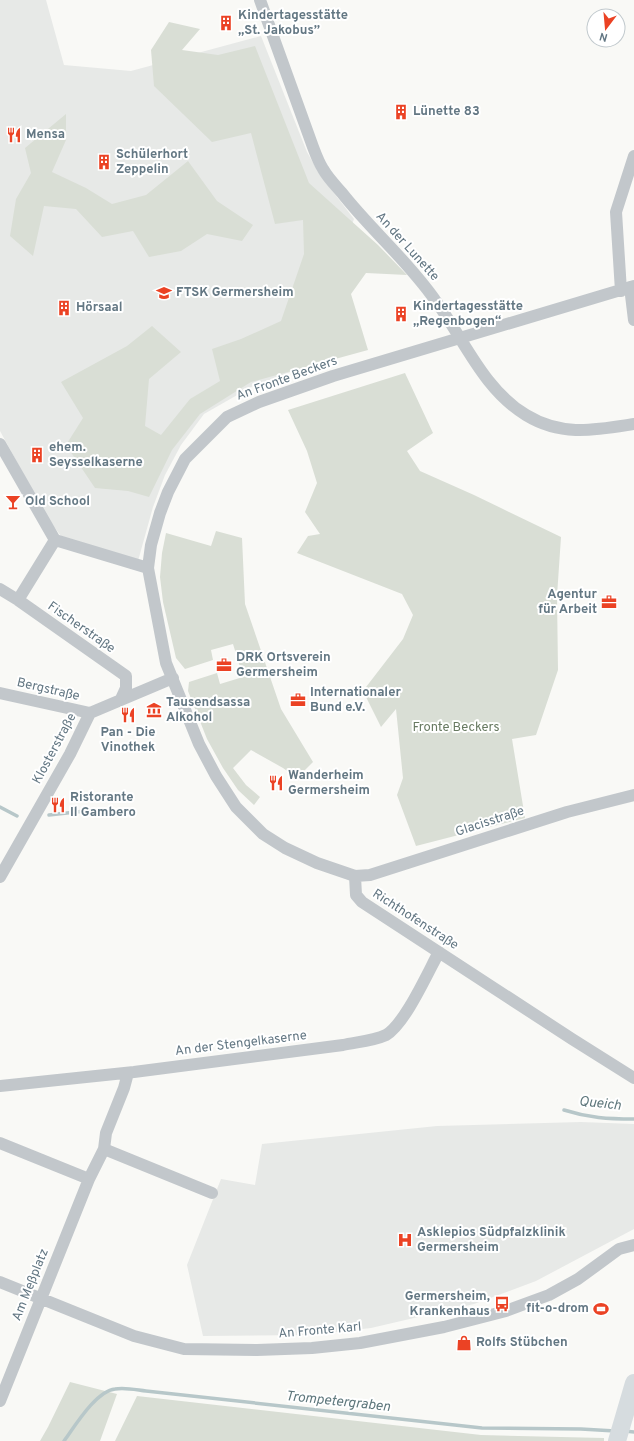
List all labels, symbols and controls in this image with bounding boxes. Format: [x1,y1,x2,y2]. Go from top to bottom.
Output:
place label: Kindertagesstätte „St. Jakobus” [238,8,348,39]
north arrow [586,8,626,48]
building icon: Kindertagesstätte „St. Jakobus” [217,14,235,32]
text: N [598,29,609,44]
building icon: Lünette 83 [392,103,410,121]
place label: Lünette 83 [413,104,480,120]
restaurant icon: Mensa [5,126,23,144]
place label: Mensa [26,127,65,143]
place label: Schülerhort Zeppelin [116,147,188,178]
building icon: Schülerhort Zeppelin [95,153,113,171]
street label: An der Lunette [372,209,442,285]
school or university icon: FTSK Germersheim [155,284,173,302]
place label: FTSK Germersheim [176,285,294,301]
building icon: Hörsaal [55,299,73,317]
place label: Kindertagesstätte „Regenbogen“ [413,299,523,330]
place label: Hörsaal [76,300,123,316]
building icon: Kindertagesstätte „Regenbogen“ [392,305,410,323]
street label: An Fronte Beckers [234,353,340,405]
place label: ehem. Seysselkaserne [49,440,143,471]
building icon: ehem. Seysselkaserne [28,446,46,464]
bar icon: Old School [4,493,22,511]
place label: Old School [25,494,90,510]
place label: Agentur für Arbeit [538,587,598,618]
office icon: Agentur für Arbeit [600,593,618,611]
street label: Fischerstraße [44,599,118,657]
place label: DRK Ortsverein Germersheim [236,650,331,681]
office icon: DRK Ortsverein Germersheim [215,656,233,674]
street label: Bergstraße [15,675,81,705]
place label: Internationaler Bund e.V. [310,685,401,716]
office icon: Internationaler Bund e.V. [289,691,307,709]
place label: Tausendsassa Alkohol [166,695,250,726]
museum icon: Tausendsassa Alkohol [145,701,163,719]
restaurant icon: Pan - Die Vinothek [119,706,137,724]
street label: Klosterstraße [30,711,80,787]
park label: Fronte Beckers [412,720,500,736]
place label: Pan - Die Vinothek [100,725,156,756]
place label: Wanderheim Germersheim [288,768,370,799]
restaurant icon: Wanderheim Germersheim [267,774,285,792]
place label: Ristorante Il Gambero [70,790,136,821]
restaurant icon: Ristorante Il Gambero [49,796,67,814]
street label: Glacisstraße [454,803,526,841]
street label: Richthofenstraße [369,886,461,954]
street label: An der Stengelkaserne [174,1028,308,1060]
water label: Queich [578,1093,622,1115]
place label: Asklepios Südpfalzklinik Germersheim [417,1225,566,1256]
hospital icon: Asklepios Südpfalzklinik Germersheim [396,1231,414,1249]
street label: Am Meßplatz [9,1247,53,1323]
place label: Germersheim, Krankenhaus [405,1289,490,1320]
bus stop icon: Germersheim, Krankenhaus [493,1295,511,1313]
sports icon: fit-o-drom [592,1300,610,1318]
place label: fit-o-drom [527,1301,589,1317]
street label: An Fronte Karl [278,1319,362,1343]
shop icon: Rolfs Stübchen [455,1334,473,1352]
place label: Rolfs Stübchen [476,1335,568,1351]
water label: Trompetergraben [285,1388,392,1416]

